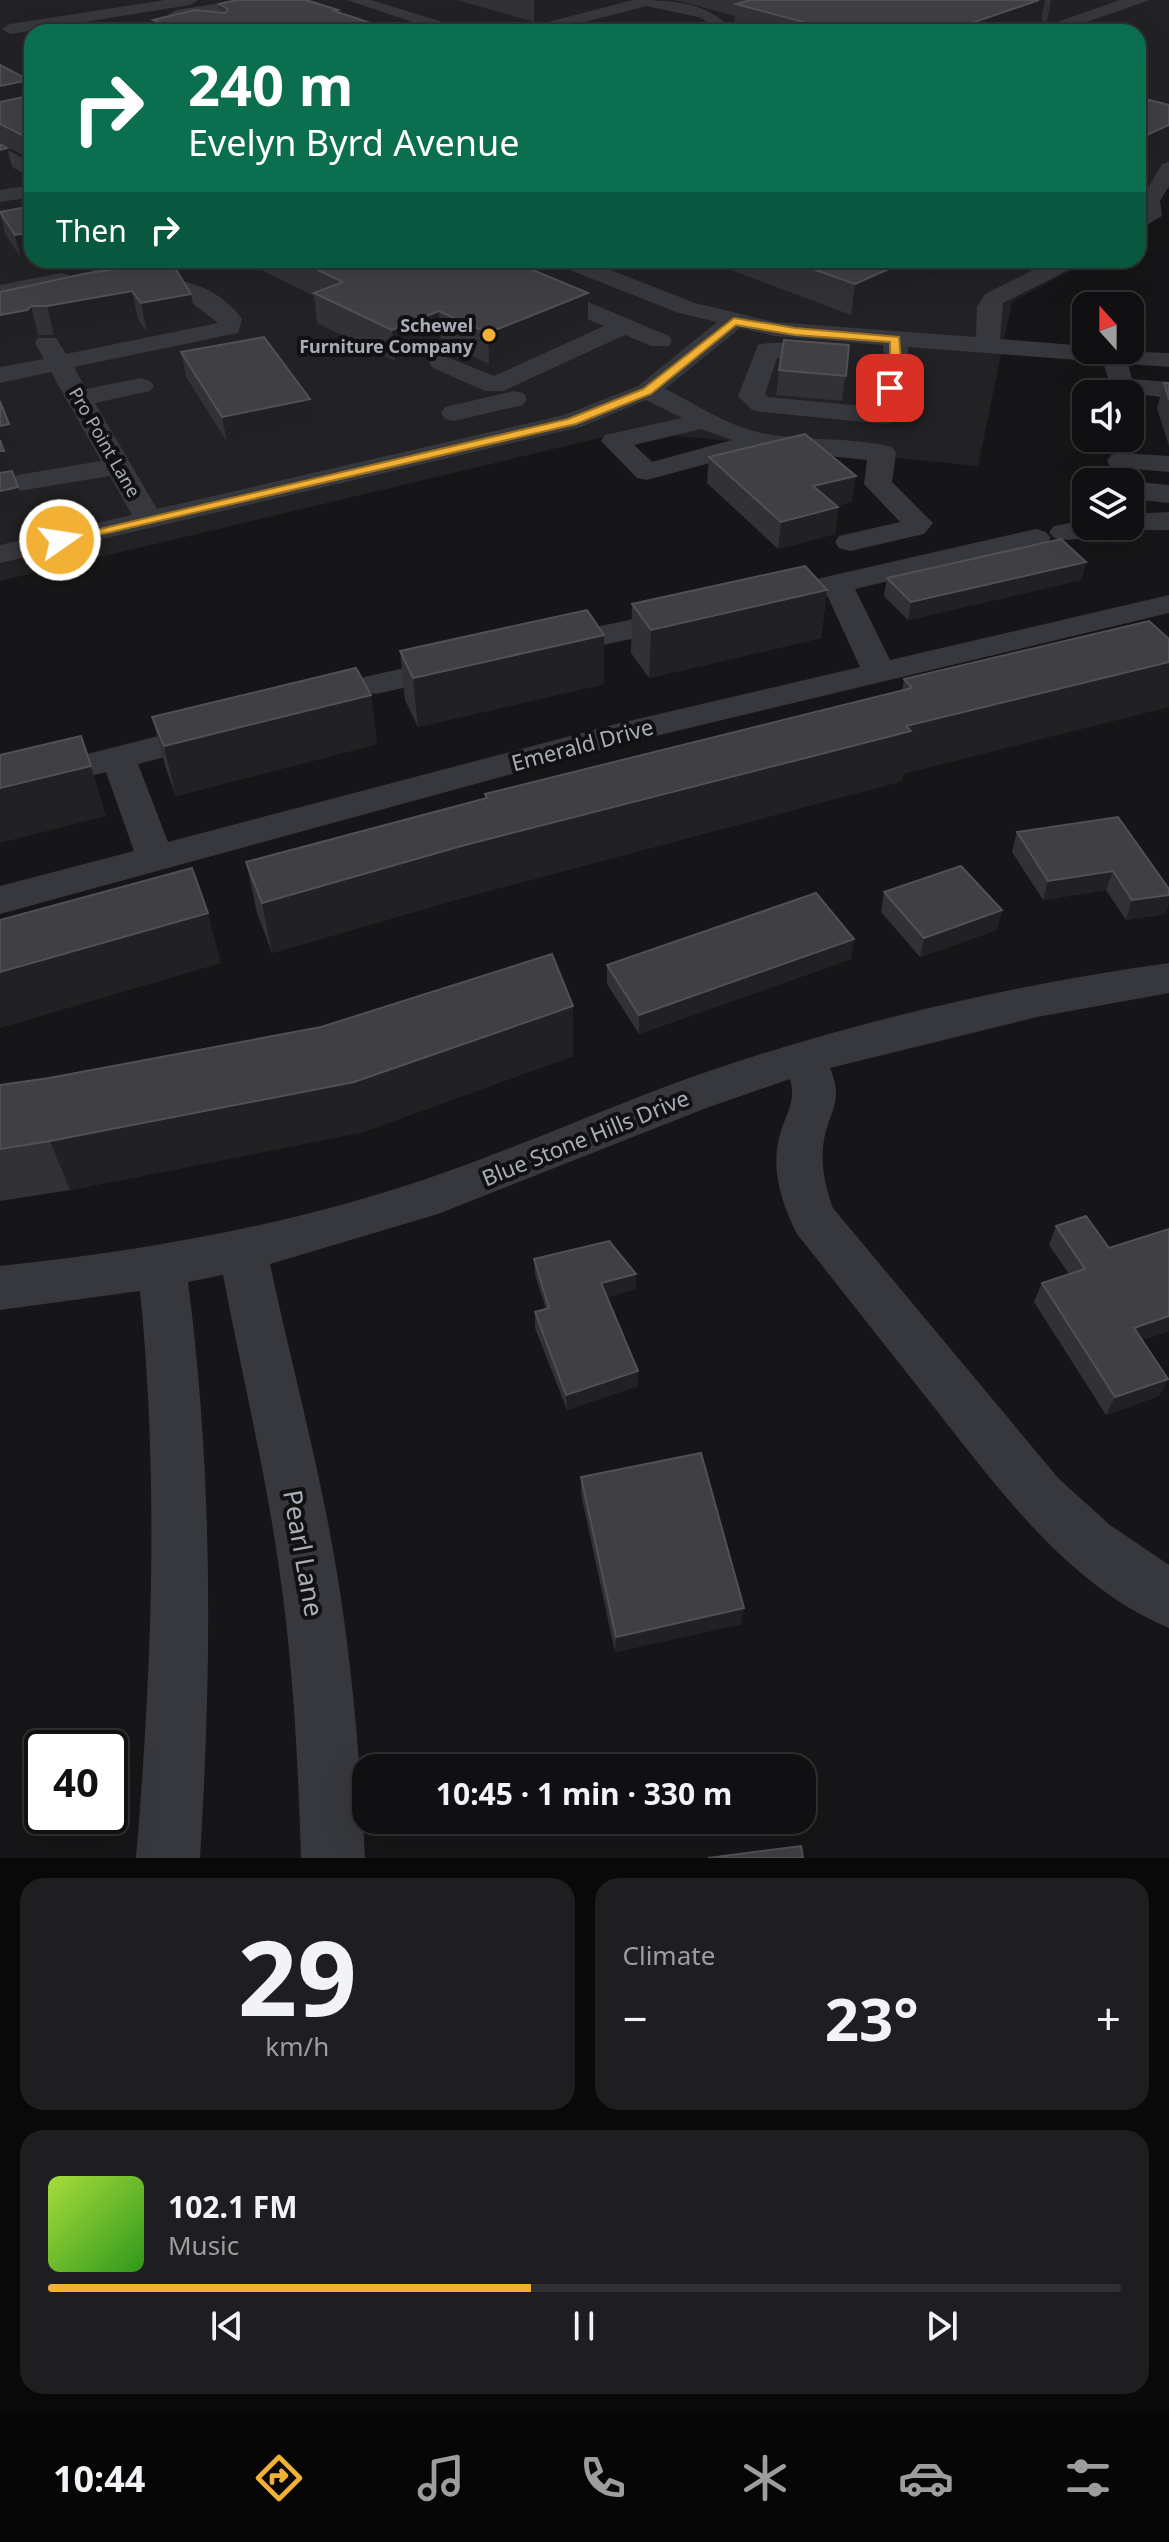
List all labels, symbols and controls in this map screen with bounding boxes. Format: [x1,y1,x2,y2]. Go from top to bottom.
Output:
text: 240 m [188,46,353,122]
icon: right [56,56,160,160]
text: Evelyn Byrd Avenue [188,118,520,167]
icon: right [143,208,187,252]
text: Then [56,210,127,251]
north arrow [1072,292,1144,364]
map controls [1072,292,1144,540]
place label: Schewel Furniture Company [299,313,474,358]
marker: Schewel Furniture Company [480,326,498,344]
pin [856,354,924,422]
icon: arrive [868,366,912,410]
button: sound [1072,380,1144,452]
street label: Pro Point Lane [64,383,146,501]
button: layers [1072,468,1144,540]
position arrow [18,498,102,582]
street label: Emerald Drive [508,711,656,777]
street label: Blue Stone Hills Drive [477,1082,693,1192]
street label: Pearl Lane [275,1487,333,1619]
speed limit sign: 40 [24,1730,128,1834]
text: 10:45 · 1 min · 330 m [436,1773,732,1814]
text: 29 [238,1905,357,2046]
text: Climate [623,1937,715,1973]
text: 23° [825,1977,919,2059]
text: − [623,1988,648,2048]
text: + [1096,1988,1121,2048]
text: km/h [265,2028,329,2064]
text: 102.1 FM [168,2186,298,2227]
text: Music [168,2227,239,2263]
icon: previous [205,2304,249,2348]
icon: pause [562,2304,606,2348]
icon: next [920,2304,964,2348]
icon: directions [251,2450,307,2506]
icon: music [413,2450,469,2506]
icon: phone [575,2450,631,2506]
icon: climate [737,2450,793,2506]
icon: car [898,2450,954,2506]
icon: filters [1060,2450,1116,2506]
text: 10:44 [53,2454,145,2503]

